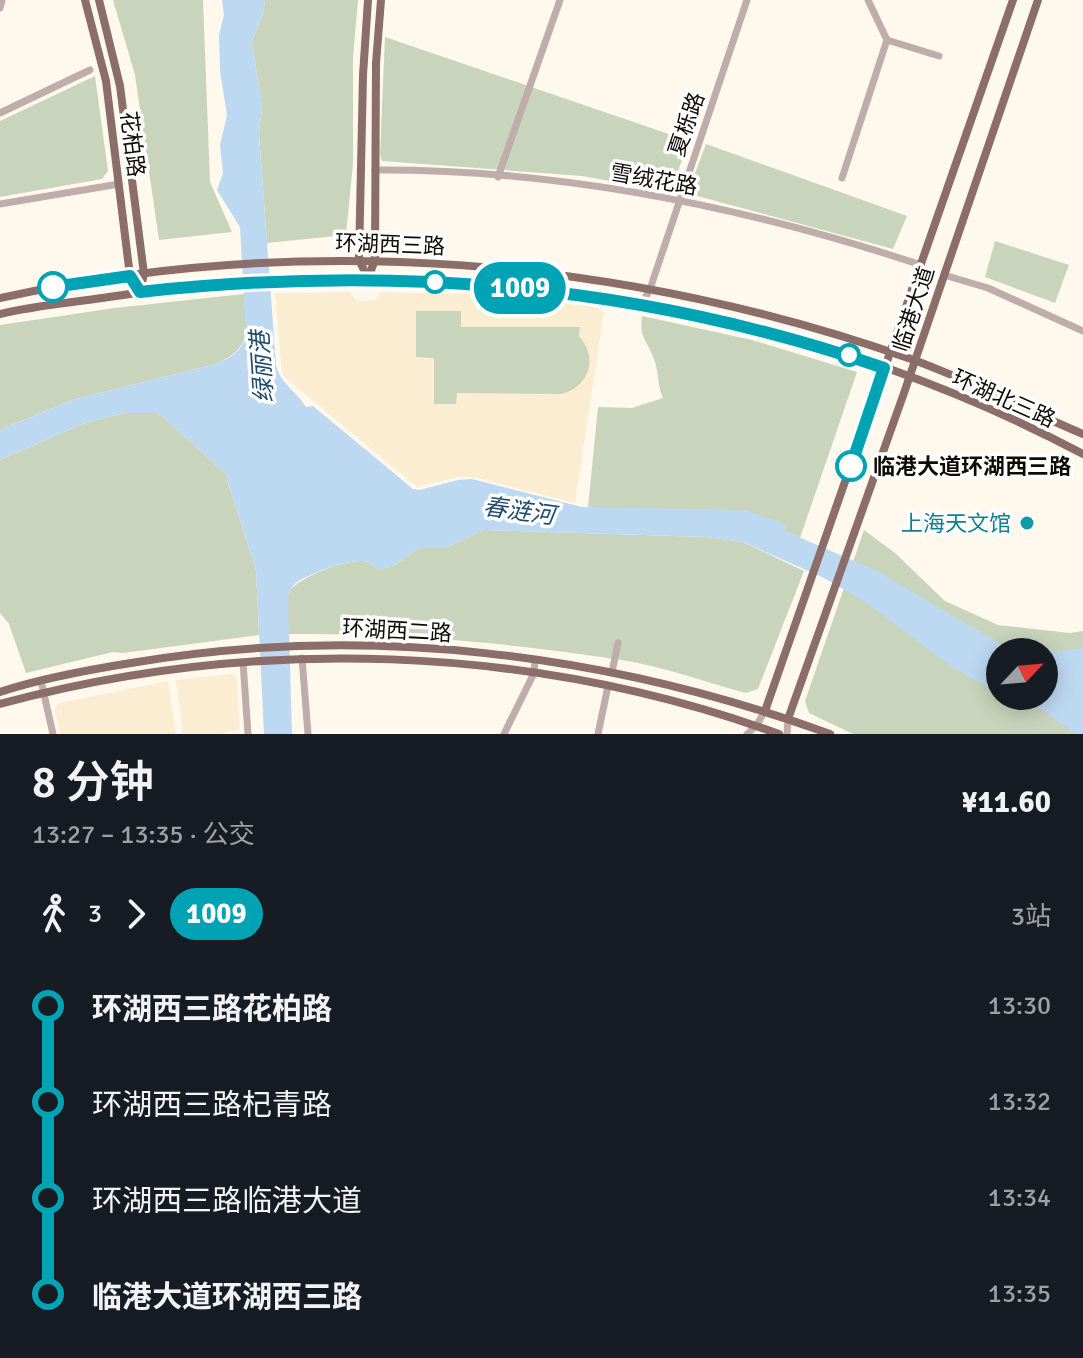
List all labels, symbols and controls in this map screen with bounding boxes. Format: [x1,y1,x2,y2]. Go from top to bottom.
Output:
street label: 夏栎路 [663,89,710,160]
street label: 花柏路 [115,110,150,178]
street label: 雪绒花路 [608,159,700,200]
street label: 环湖西三路 [335,229,445,260]
line badge: 1009 [464,262,576,314]
street label: 临港大道 [887,263,940,355]
unlabelled marker [424,271,446,293]
text: 1009 [490,271,550,305]
unlabelled marker [38,272,68,302]
water label: 绿丽港 [244,327,279,404]
unlabelled marker [838,344,860,366]
street label: 环湖北三路 [948,364,1060,433]
marker: 临港大道环湖西三路 [836,451,866,481]
place label: 临港大道环湖西三路 [873,453,1071,480]
water label: 春涟河 [481,491,561,531]
place label: 上海天文馆 [901,510,1011,537]
marker: 上海天文馆 [1018,514,1036,532]
street label: 环湖西二路 [341,614,453,647]
north arrow [986,638,1058,710]
map controls [986,638,1058,710]
text: 8 分钟 [32,756,153,810]
text: ¥11.60 [961,784,1051,821]
text: 13:27 – 13:35 · 公交 [32,819,255,851]
icon: walk [32,892,76,936]
icon: forward [114,892,158,936]
text: 1009 [186,897,247,931]
text: 3 [88,898,102,930]
text: 3站 [1011,901,1051,933]
text: 13:30 [988,990,1051,1022]
text: 环湖西三路花柏路 [92,991,332,1028]
text: 13:32 [988,1086,1051,1118]
text: 环湖西三路杞青路 [92,1087,332,1124]
text: 13:34 [988,1182,1051,1214]
text: 环湖西三路临港大道 [92,1183,362,1220]
text: 13:35 [988,1278,1051,1310]
text: 临港大道环湖西三路 [92,1279,362,1316]

